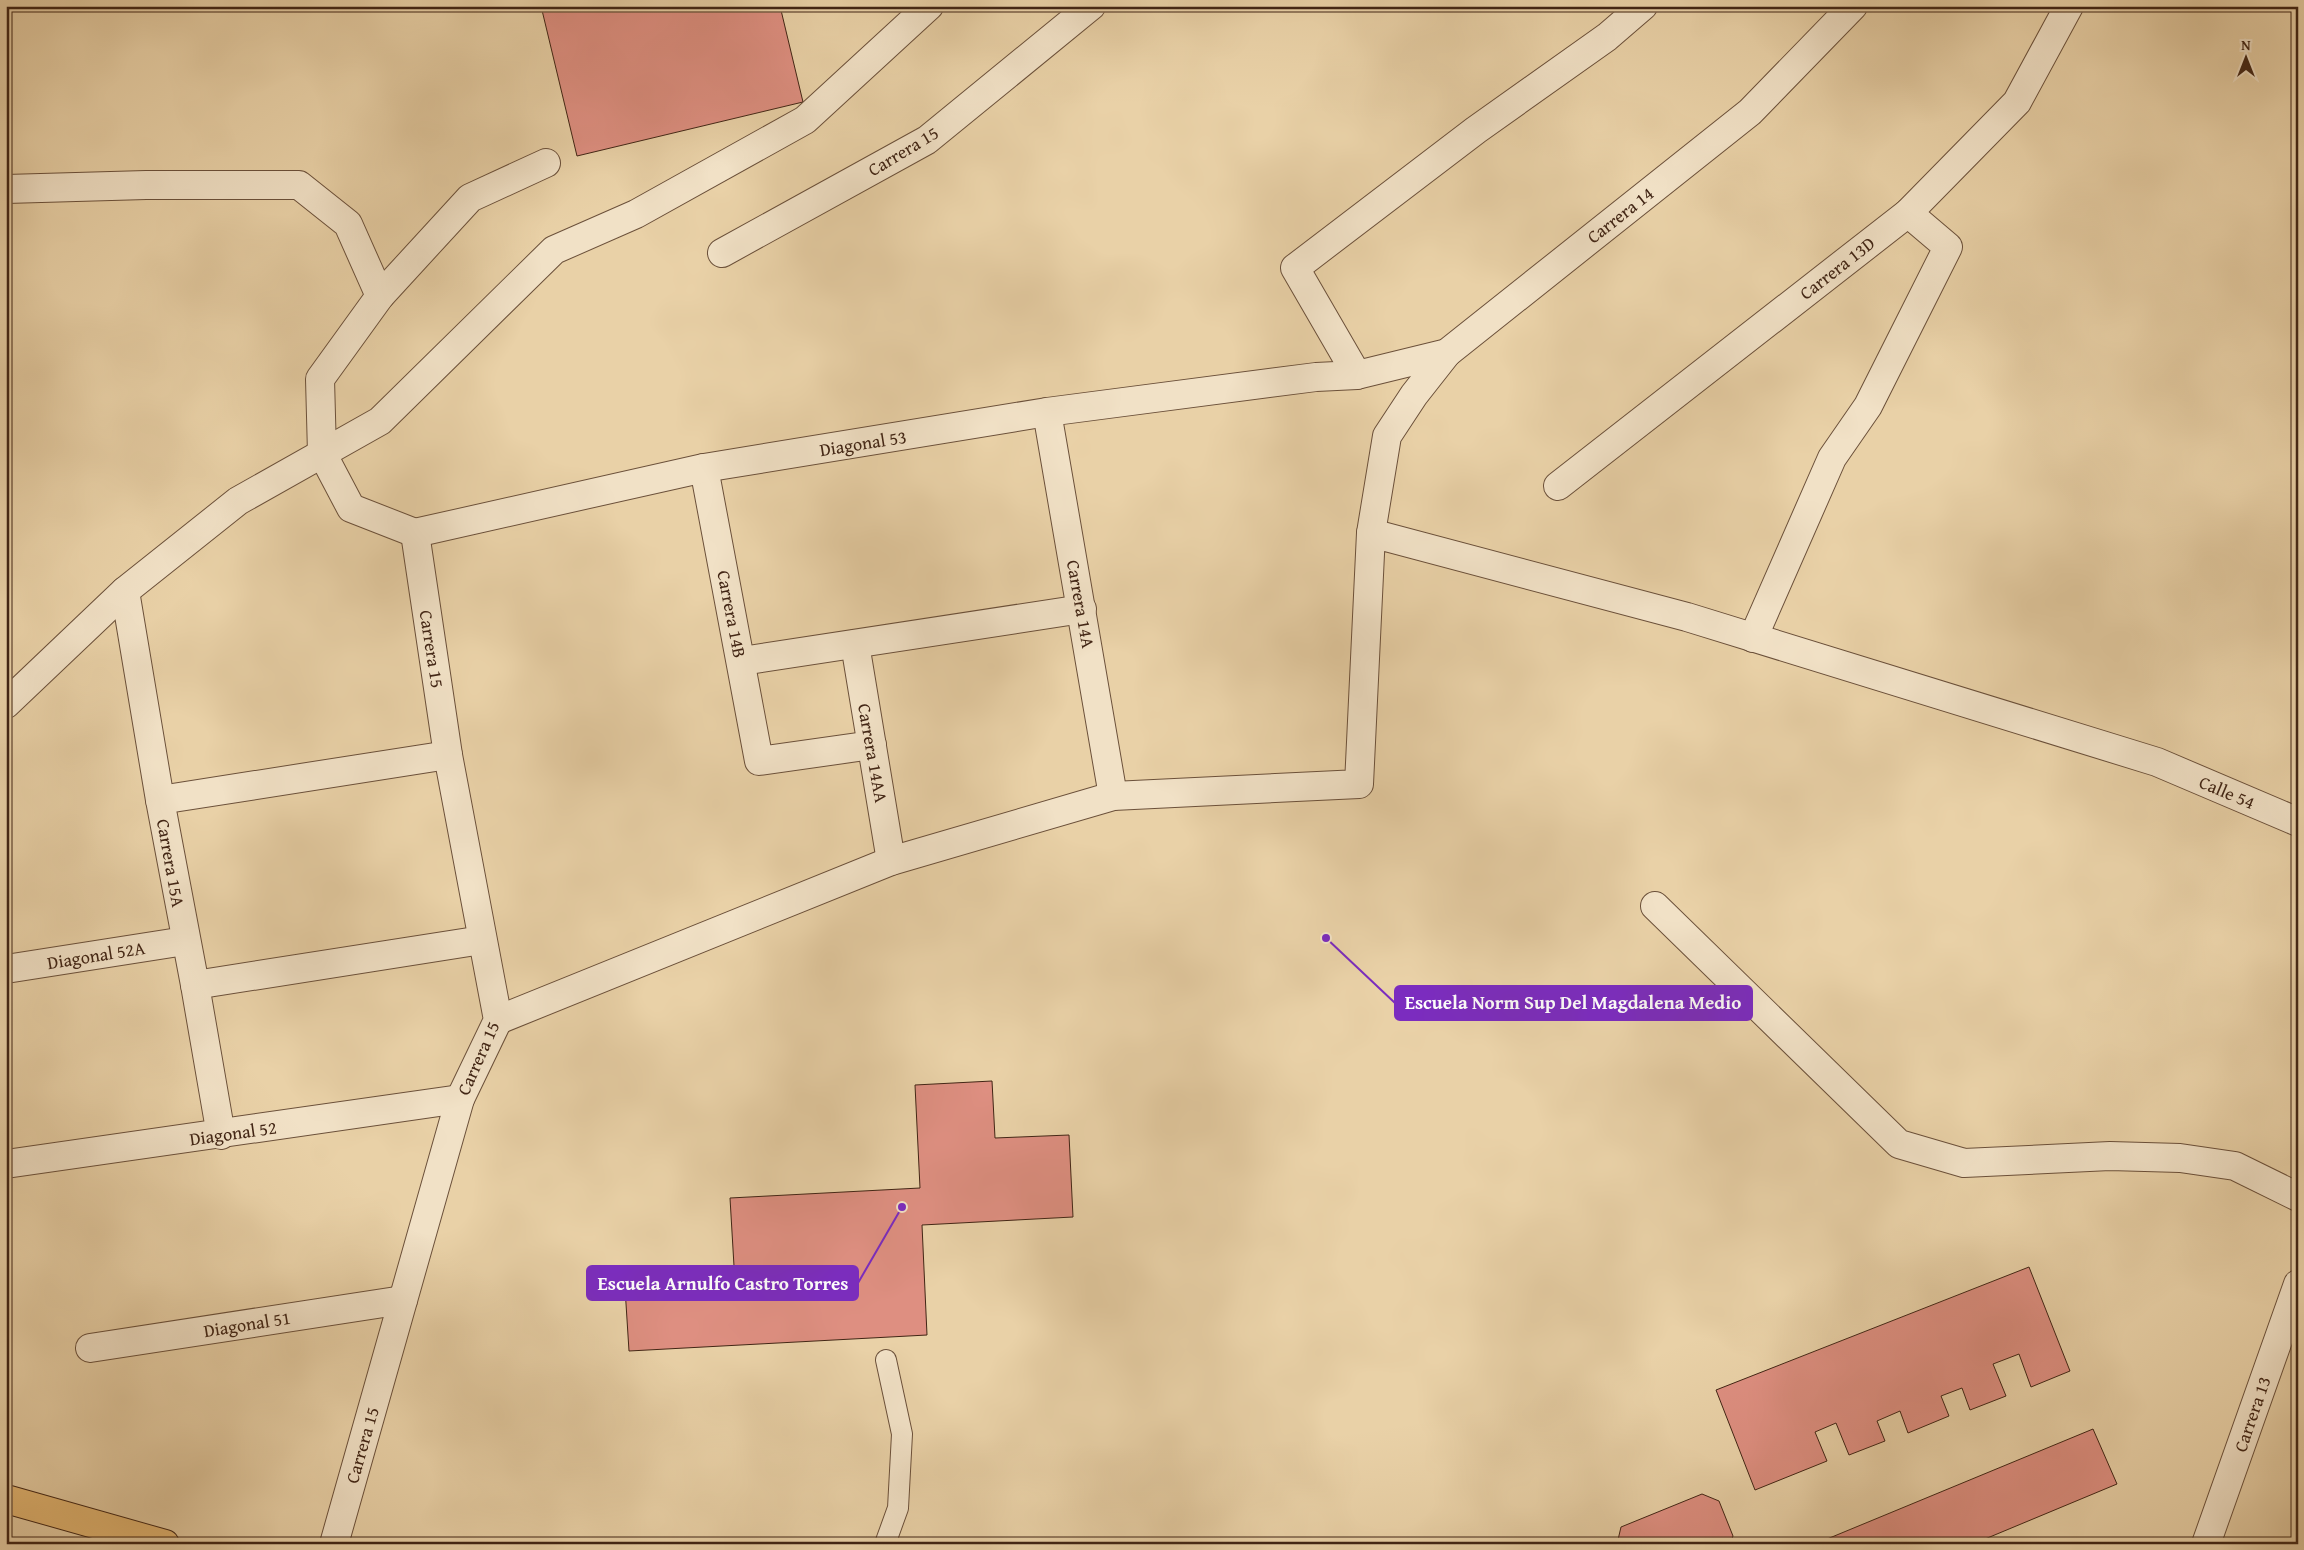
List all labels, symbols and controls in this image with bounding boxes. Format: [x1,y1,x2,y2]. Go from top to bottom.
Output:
north arrow [2222,32,2272,82]
text: N [2241,35,2251,55]
street label: Carrera 15 [862,119,944,183]
street label: Carrera 14 [1581,180,1659,250]
street label: Carrera 13D [1794,230,1881,306]
street label: Diagonal 53 [818,423,908,463]
street label: Carrera 14A [1060,558,1102,650]
street label: Carrera 14B [710,568,754,660]
street label: Carrera 15 [413,608,451,690]
street label: Carrera 14AA [851,701,895,805]
street label: Calle 54 [2195,768,2259,816]
street label: Carrera 15A [150,817,192,909]
street label: Diagonal 52A [45,934,147,976]
callout: Escuela Norm Sup Del Magdalena Medio [1395,986,1752,1020]
text: Escuela Norm Sup Del Magdalena Medio [1405,988,1741,1016]
street label: Carrera 15 [450,1017,506,1099]
street label: Diagonal 52 [188,1114,278,1152]
callout: Escuela Arnulfo Castro Torres [587,1266,858,1300]
text: Escuela Arnulfo Castro Torres [598,1269,848,1297]
street label: Diagonal 51 [202,1304,292,1344]
street label: Carrera 13 [2226,1373,2278,1455]
street label: Carrera 15 [338,1404,386,1486]

